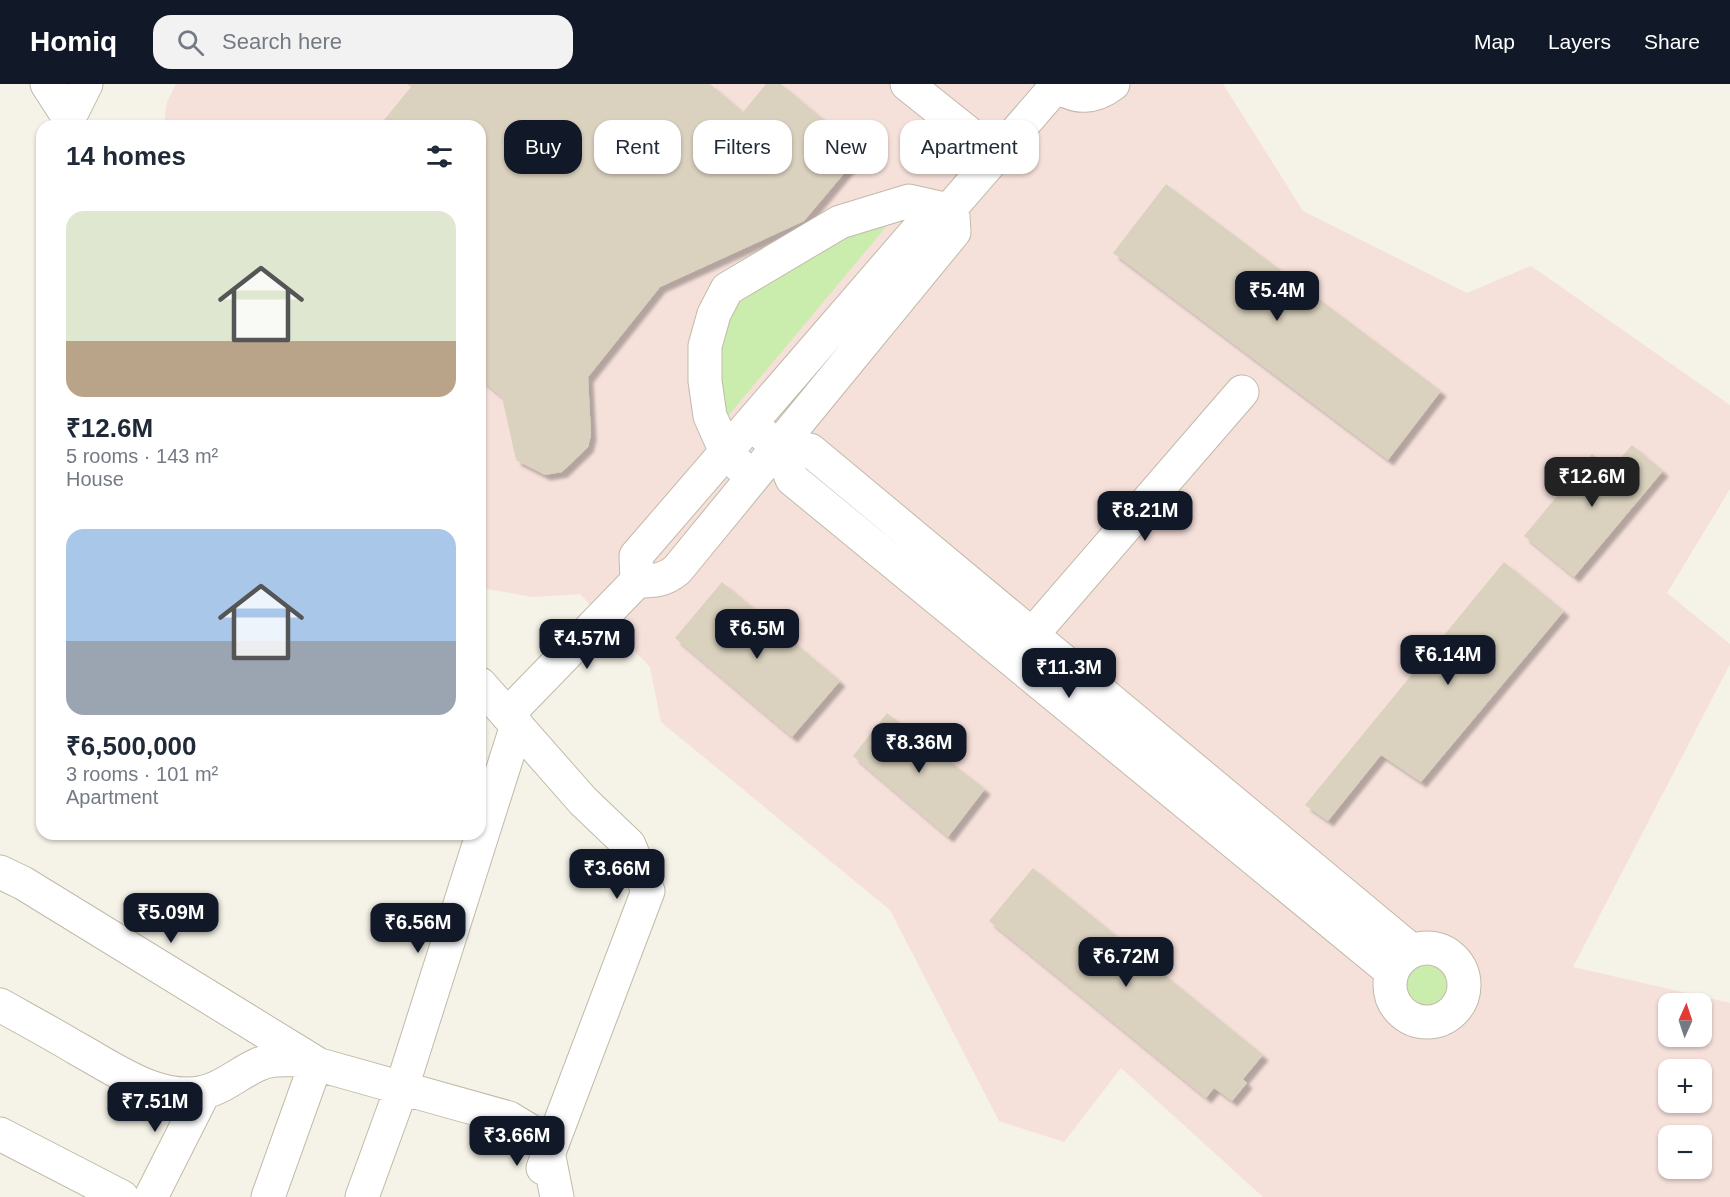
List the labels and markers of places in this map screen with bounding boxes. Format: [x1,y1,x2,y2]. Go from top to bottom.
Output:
pin: ₹5.4M [1235,271,1319,322]
pin: ₹12.6M [1543,457,1641,508]
pin: ₹8.21M [1096,491,1194,542]
pin: ₹6.5M [715,609,799,660]
pin: ₹4.57M [538,619,636,670]
pin: ₹6.14M [1399,635,1497,686]
pin: ₹11.3M [1020,648,1118,699]
pin: ₹8.36M [870,723,968,774]
pin: ₹3.66M [568,849,666,900]
pin: ₹5.09M [122,893,220,944]
pin: ₹6.56M [369,903,467,954]
pin: ₹6.72M [1077,937,1175,988]
pin: ₹7.51M [106,1082,204,1133]
pin: ₹3.66M [468,1116,566,1167]

